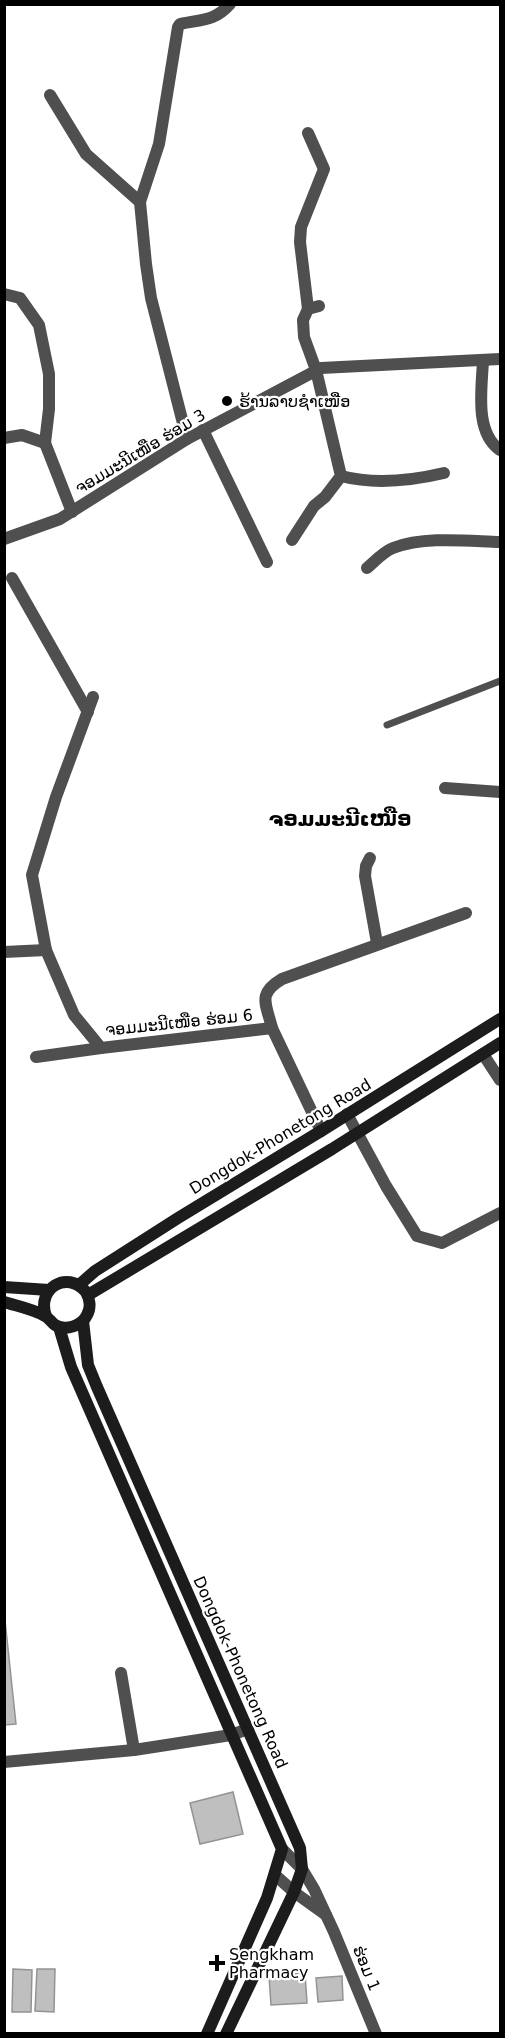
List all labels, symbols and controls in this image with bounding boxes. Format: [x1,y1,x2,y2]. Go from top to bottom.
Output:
place label: ຮ້ານລາບຊຳເໜືອ [239,392,350,411]
marker: ຮ້ານລາບຊຳເໜືອ [220,394,234,408]
street label: ຈອມມະນີເໜືອ ຮ່ອມ 3 [72,405,209,498]
district label: ຈອມມະນີເໜືອ [268,806,412,831]
street label: ຈອມມະນີເໜືອ ຮ່ອມ 6 [104,1005,254,1040]
street label: Dongdok-Phonetong Road [186,1075,375,1198]
street label: Dongdok-Phonetong Road [189,1573,292,1771]
street label: ຮ່ອມ 1 [349,1943,384,1994]
place label: Sengkham Pharmacy [229,1945,314,1982]
marker: Sengkham Pharmacy [210,1956,224,1970]

